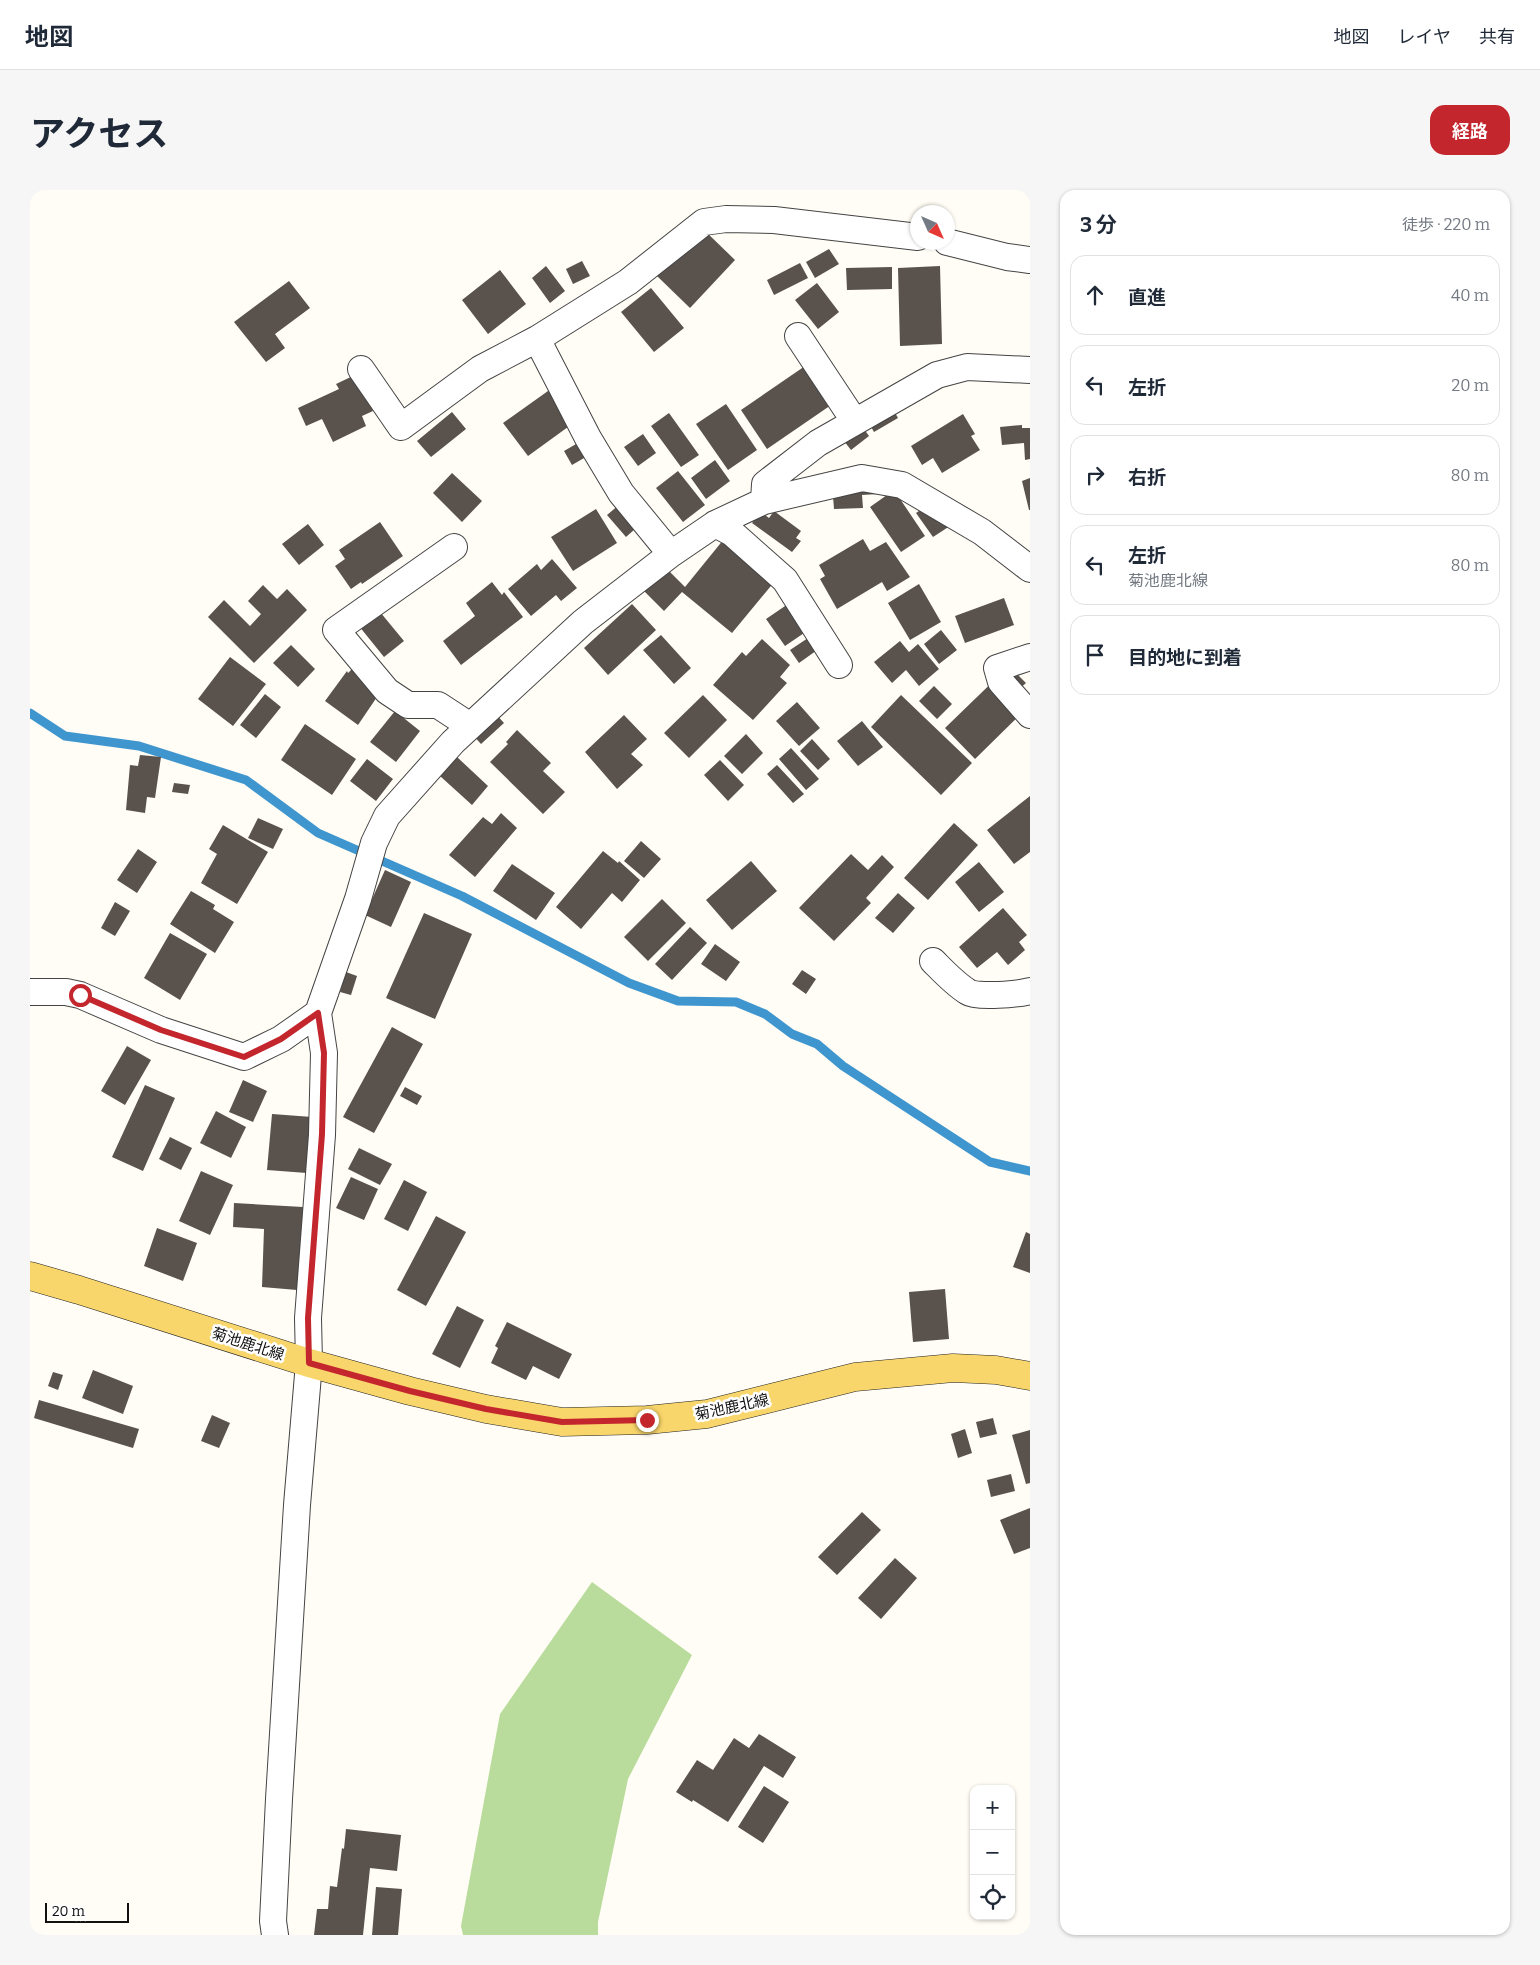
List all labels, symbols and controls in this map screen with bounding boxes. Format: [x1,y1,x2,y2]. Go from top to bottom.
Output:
text: 地図 [25,23,73,51]
text: 地図 [1334,26,1370,48]
text: レイヤ [1398,26,1451,48]
text: 共有 [1479,26,1515,48]
button: 経路 [1430,105,1510,155]
text: アクセス [30,113,168,155]
north arrow [910,205,955,250]
text: 3 分 [1080,212,1117,238]
text: 徒歩 · 220 m [1402,215,1490,234]
icon: ahead [1081,281,1109,309]
text: 直進 [1128,286,1166,309]
text: 40 m [1451,286,1489,305]
icon: left [1081,371,1109,399]
text: 左折 [1128,376,1166,399]
text: 20 m [1452,376,1489,395]
icon: right [1081,461,1109,489]
text: 右折 [1128,466,1166,489]
text: 80 m [1451,466,1489,485]
text: 左折 [1128,544,1166,567]
icon: left [1081,551,1109,579]
text: 80 m [1451,556,1489,575]
text: 菊池鹿北線 [1128,571,1208,590]
icon: arrive [1081,641,1109,669]
text: 目的地に到着 [1128,646,1242,669]
route start [69,984,92,1007]
street label: 菊池鹿北線 [210,1324,286,1364]
street label: 菊池鹿北線 [693,1390,771,1424]
route end [636,1409,659,1432]
map controls [970,1785,1015,1920]
button: + [970,1785,1015,1830]
button: − [970,1830,1015,1875]
button: locate [970,1875,1015,1920]
scale bar [45,1900,129,1923]
text: 20 m [52,1903,85,1920]

